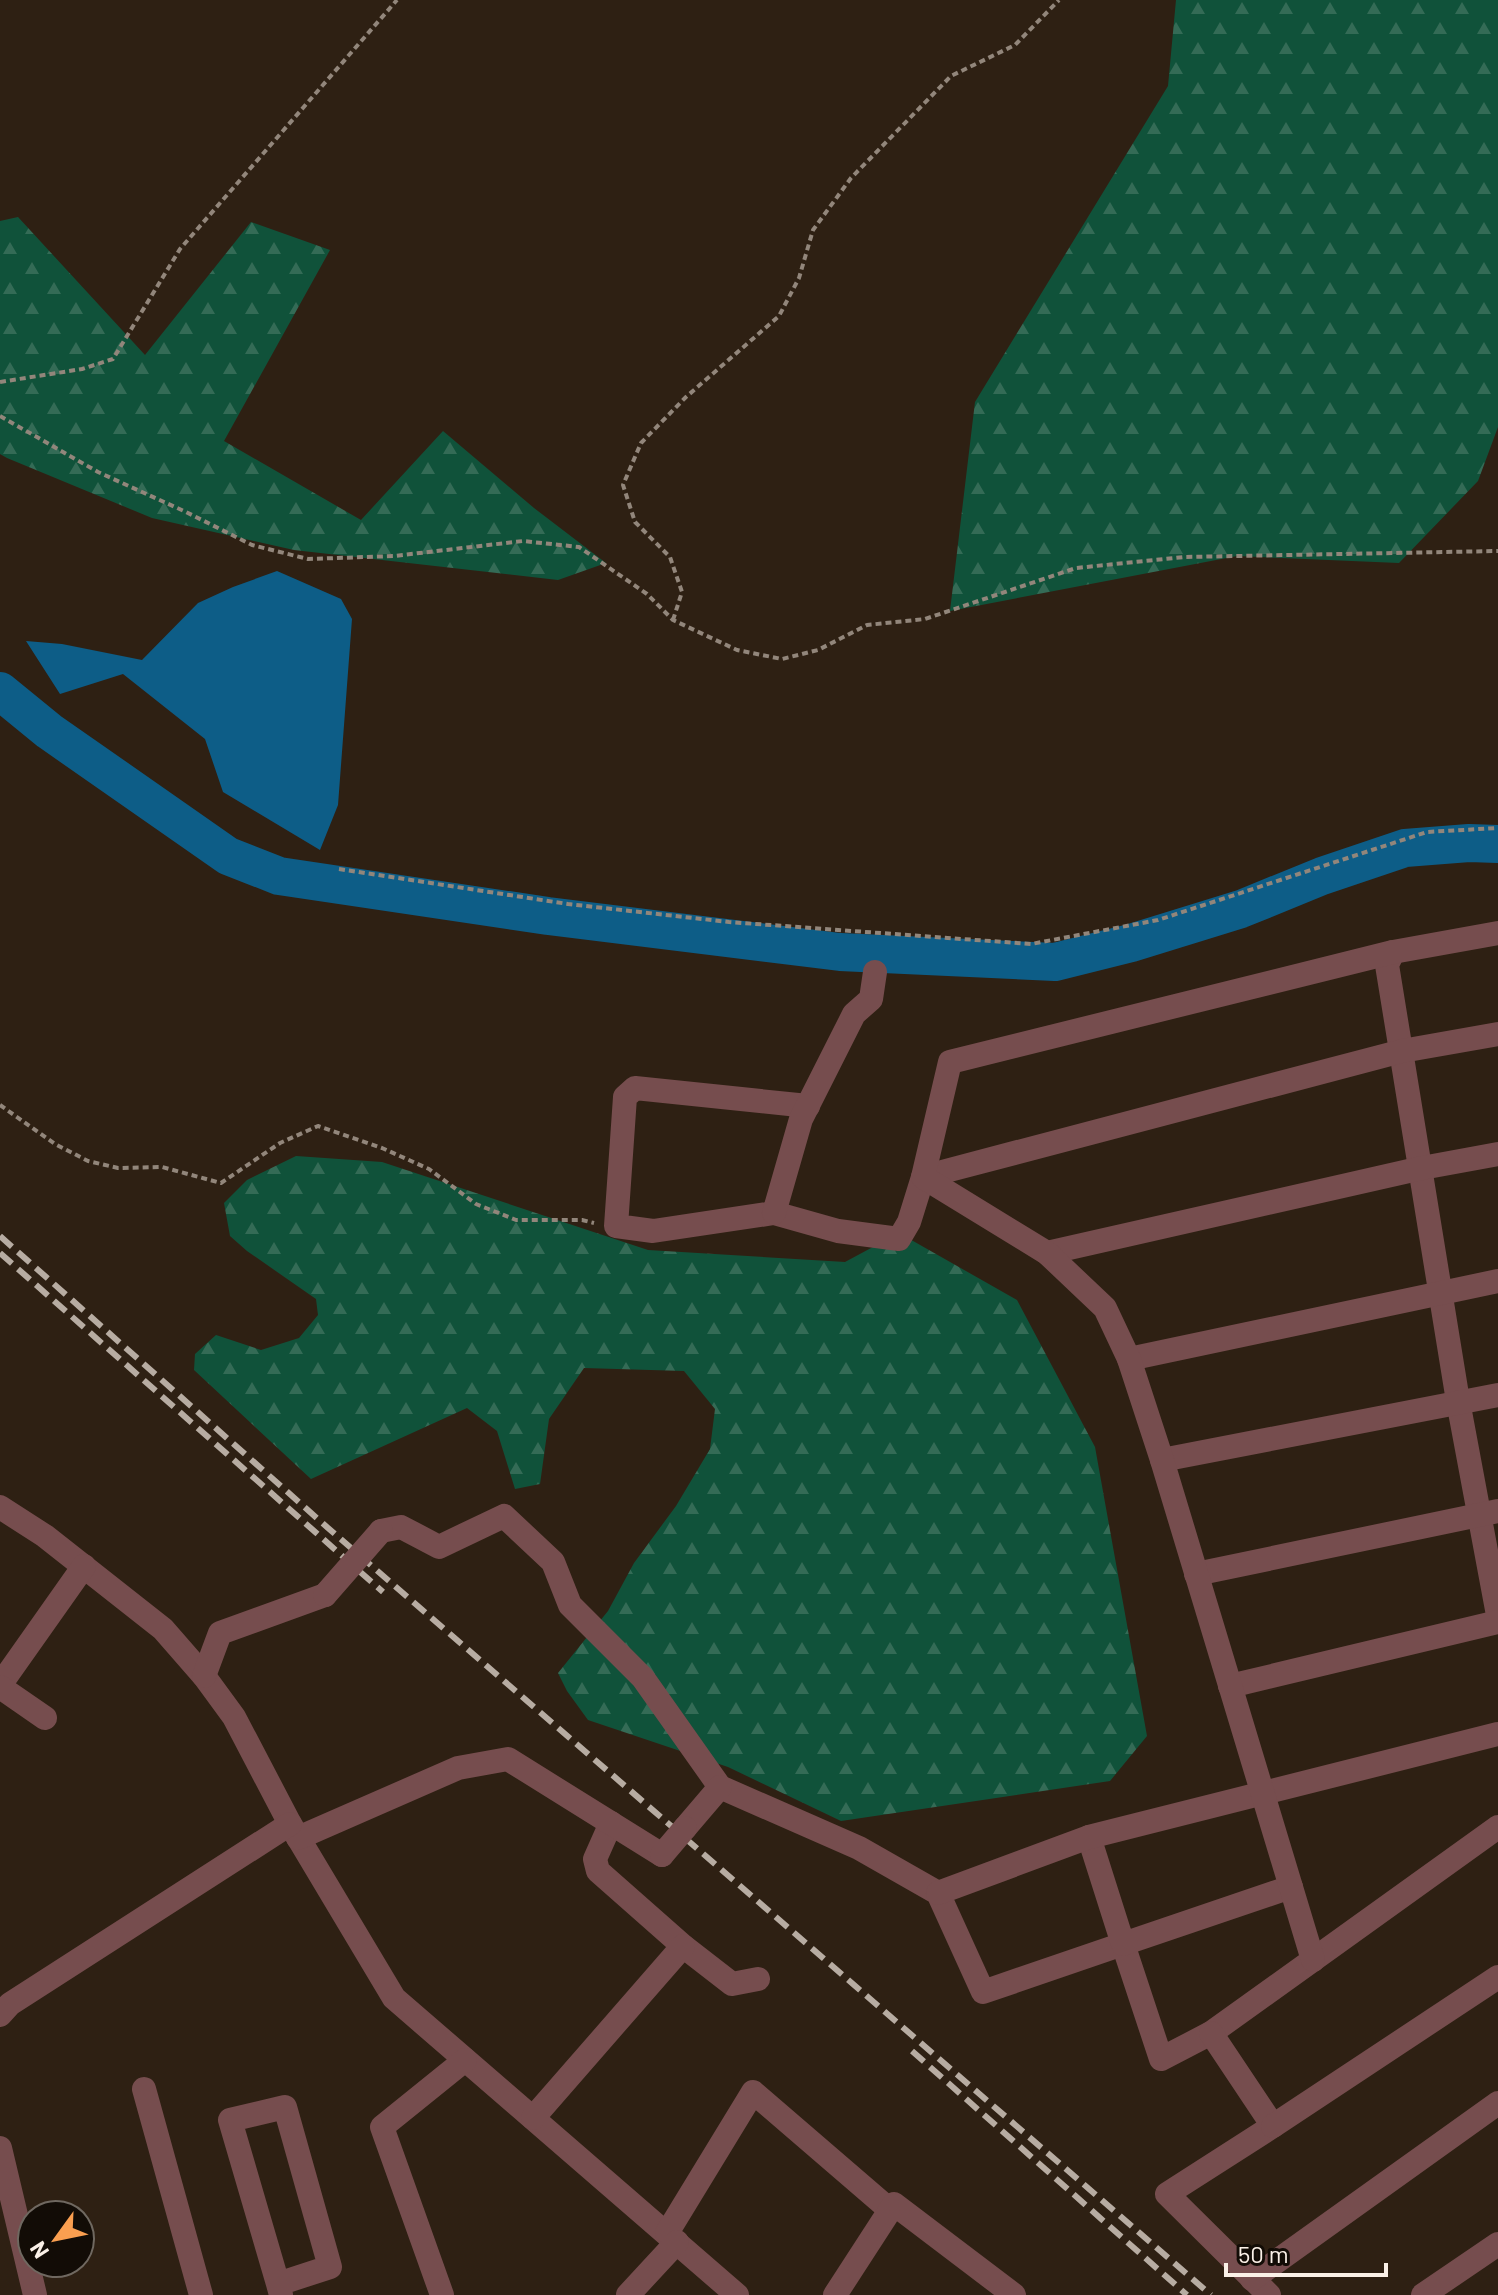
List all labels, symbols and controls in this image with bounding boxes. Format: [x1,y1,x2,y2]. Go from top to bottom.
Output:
north arrow [16,2199,96,2279]
scale bar [1226,2227,1386,2277]
text: N [23,2237,53,2264]
text: 50 m [1238,2239,1289,2268]

